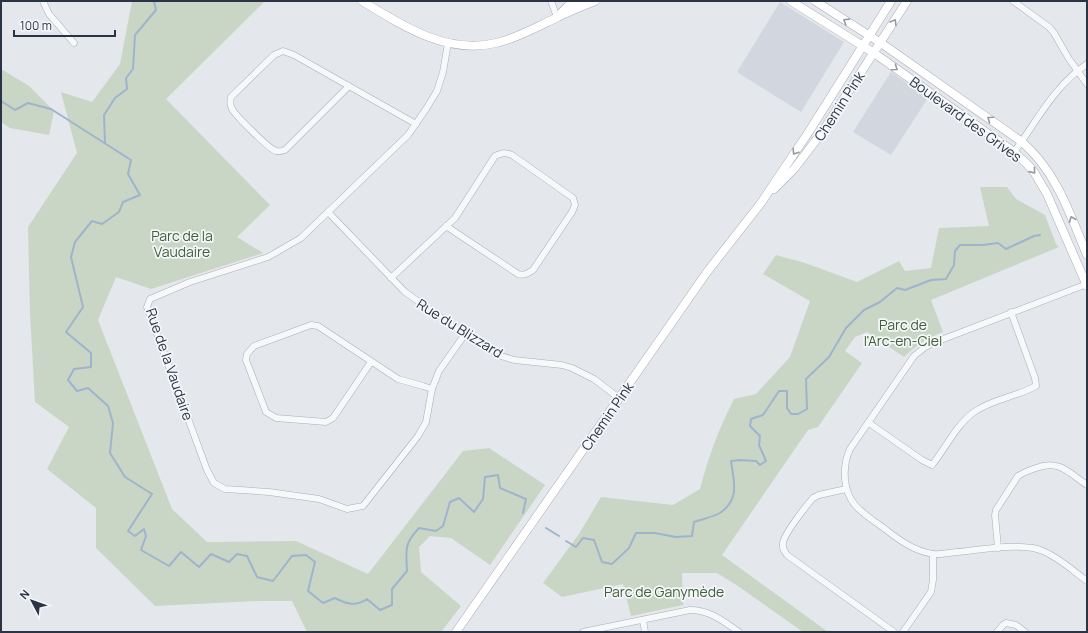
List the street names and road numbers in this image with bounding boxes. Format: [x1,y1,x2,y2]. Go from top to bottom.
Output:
street label: Chemin Pink [809,67,869,145]
street label: Boulevard des Grives [906,72,1026,166]
street label: Rue du Blizzard [413,294,507,362]
street label: Rue de la Vaudaire [142,305,198,423]
street label: Chemin Pink [576,377,638,454]

